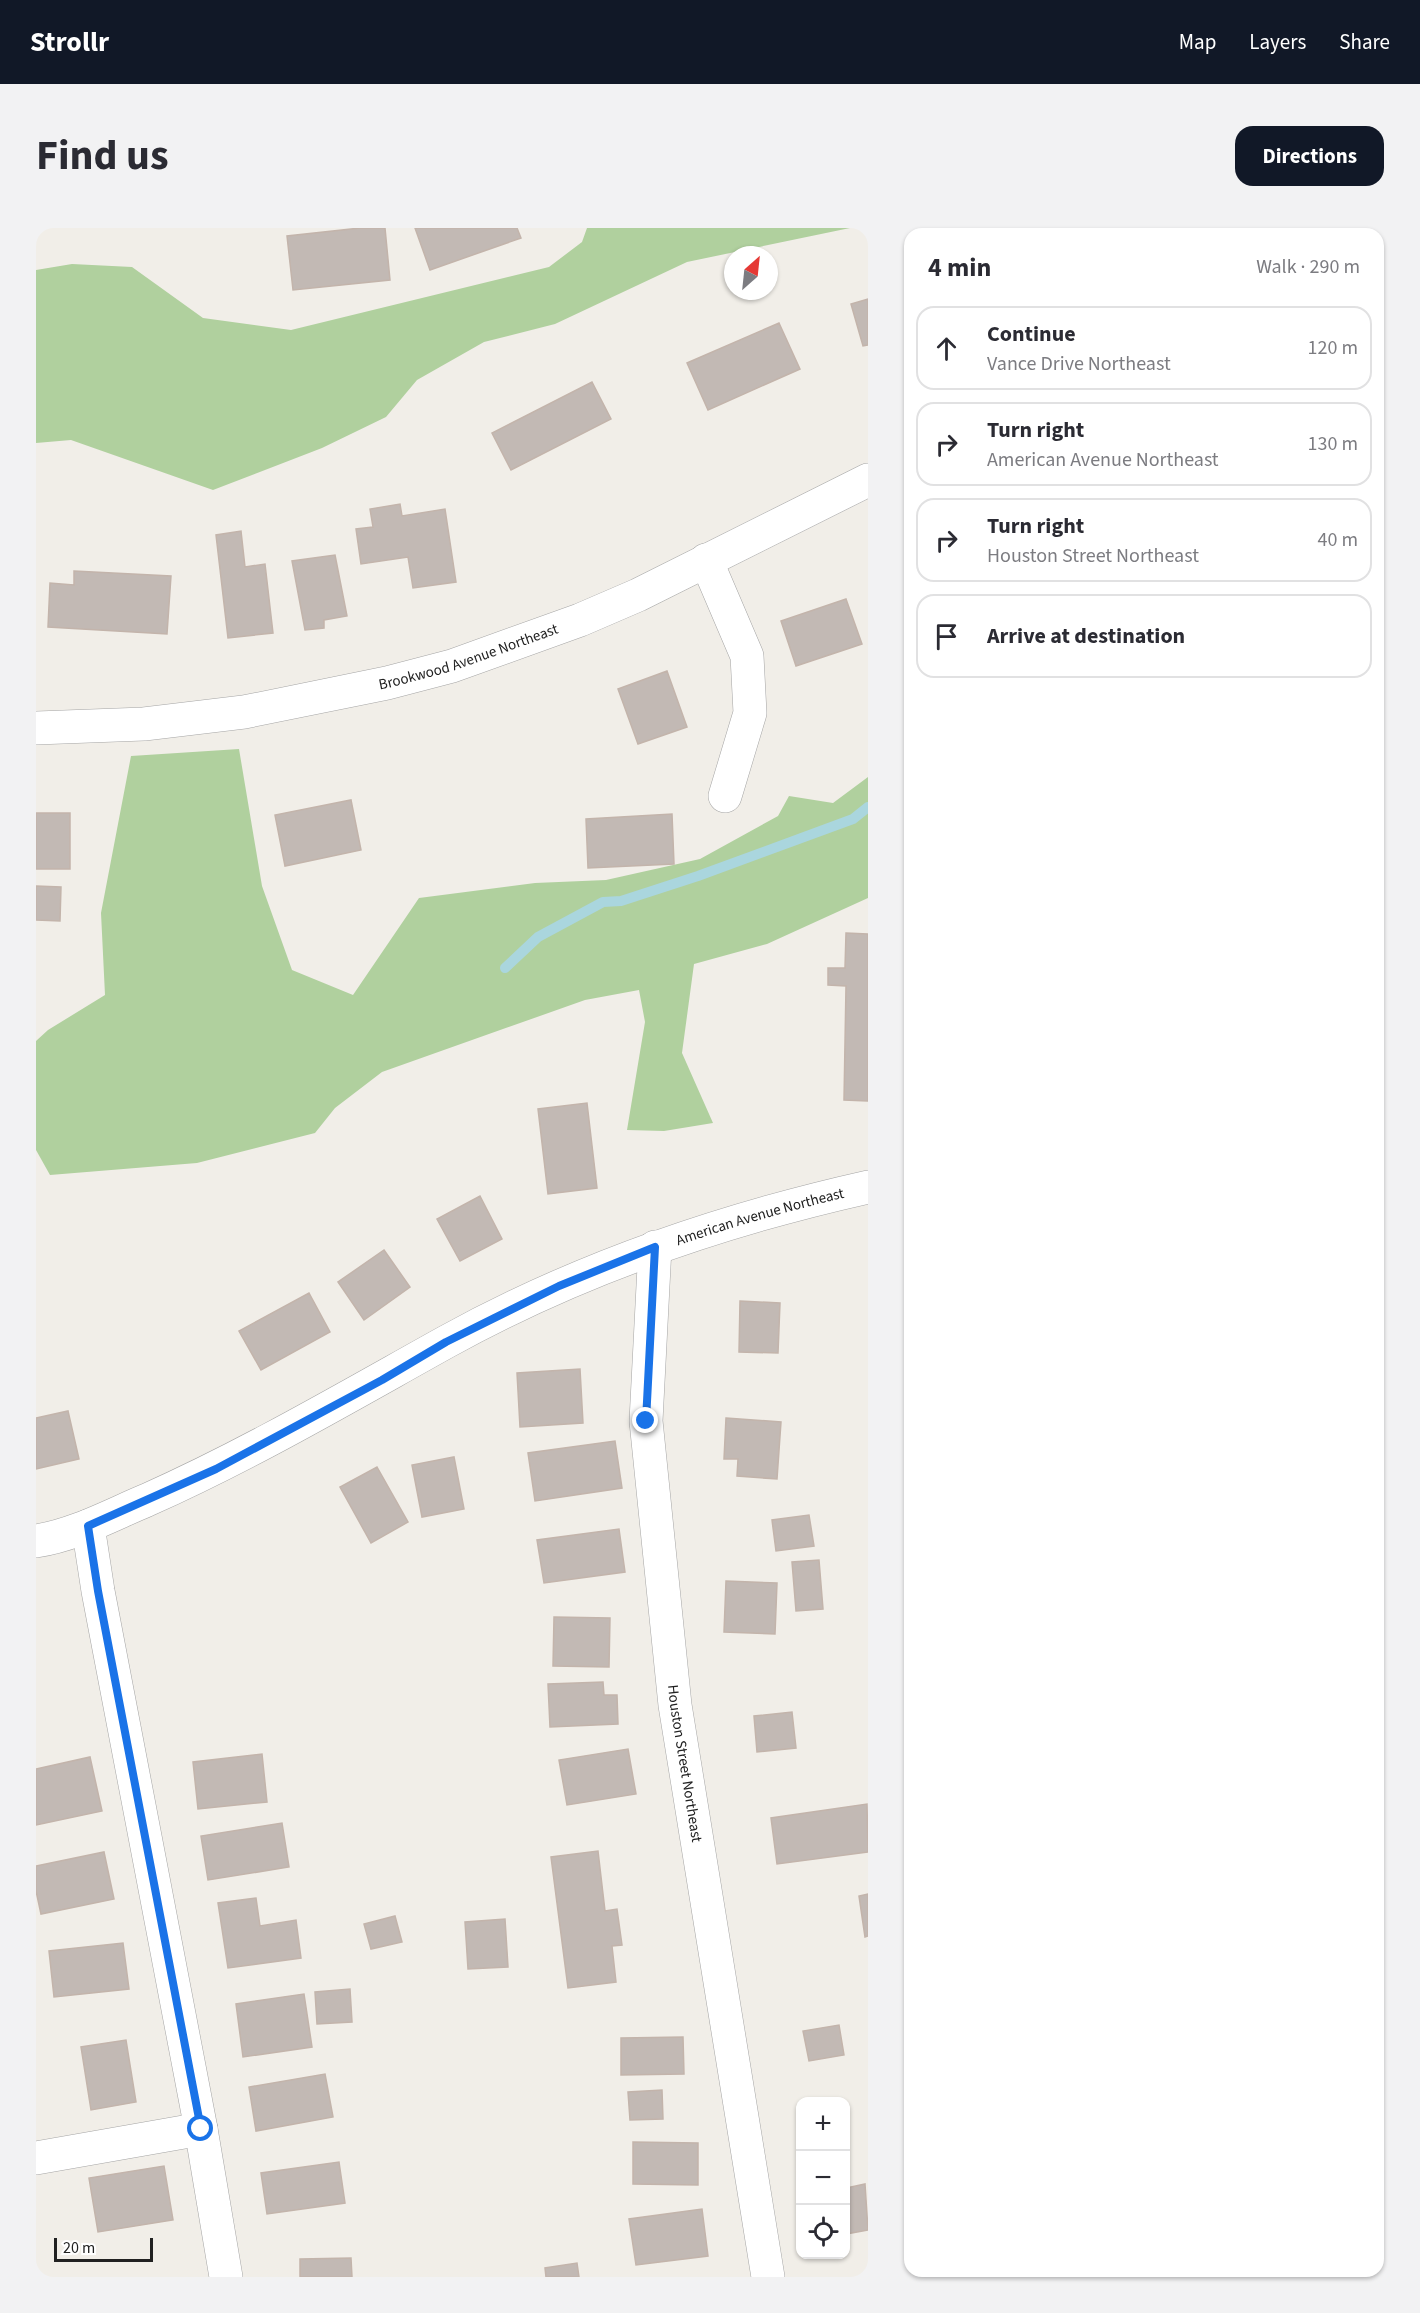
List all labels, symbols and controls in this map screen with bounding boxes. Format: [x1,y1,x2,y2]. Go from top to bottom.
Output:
text: Strollr [30,22,109,62]
text: Map [1179,27,1216,57]
text: Layers [1249,27,1306,57]
text: Share [1339,27,1390,57]
text: Find us [36,126,169,186]
button: Directions [1235,126,1384,186]
north arrow [724,246,778,300]
text: 4 min [928,249,991,286]
text: Walk · 290 m [1256,253,1360,281]
text: Continue [987,318,1076,350]
icon: ahead [930,332,963,365]
text: 120 m [1308,334,1358,362]
text: Vance Drive Northeast [987,350,1171,378]
text: Turn right [987,414,1084,446]
icon: right [930,428,963,461]
text: 130 m [1308,430,1358,458]
text: American Avenue Northeast [987,446,1219,474]
text: Turn right [987,510,1084,542]
icon: right [930,524,963,557]
text: 40 m [1318,526,1358,554]
text: Houston Street Northeast [987,542,1199,570]
street label: Brookwood Avenue Northeast [377,619,561,695]
icon: arrive [930,620,963,653]
text: Arrive at destination [987,620,1185,652]
street label: American Avenue Northeast [673,1183,846,1251]
route end [632,1407,658,1433]
street label: Houston Street Northeast [662,1684,707,1844]
map controls [796,2097,850,2259]
button: + [796,2097,850,2151]
route start [187,2115,213,2141]
button: − [796,2151,850,2205]
button: locate [796,2205,850,2259]
scale bar [54,2235,153,2262]
text: 20 m [63,2237,95,2259]

